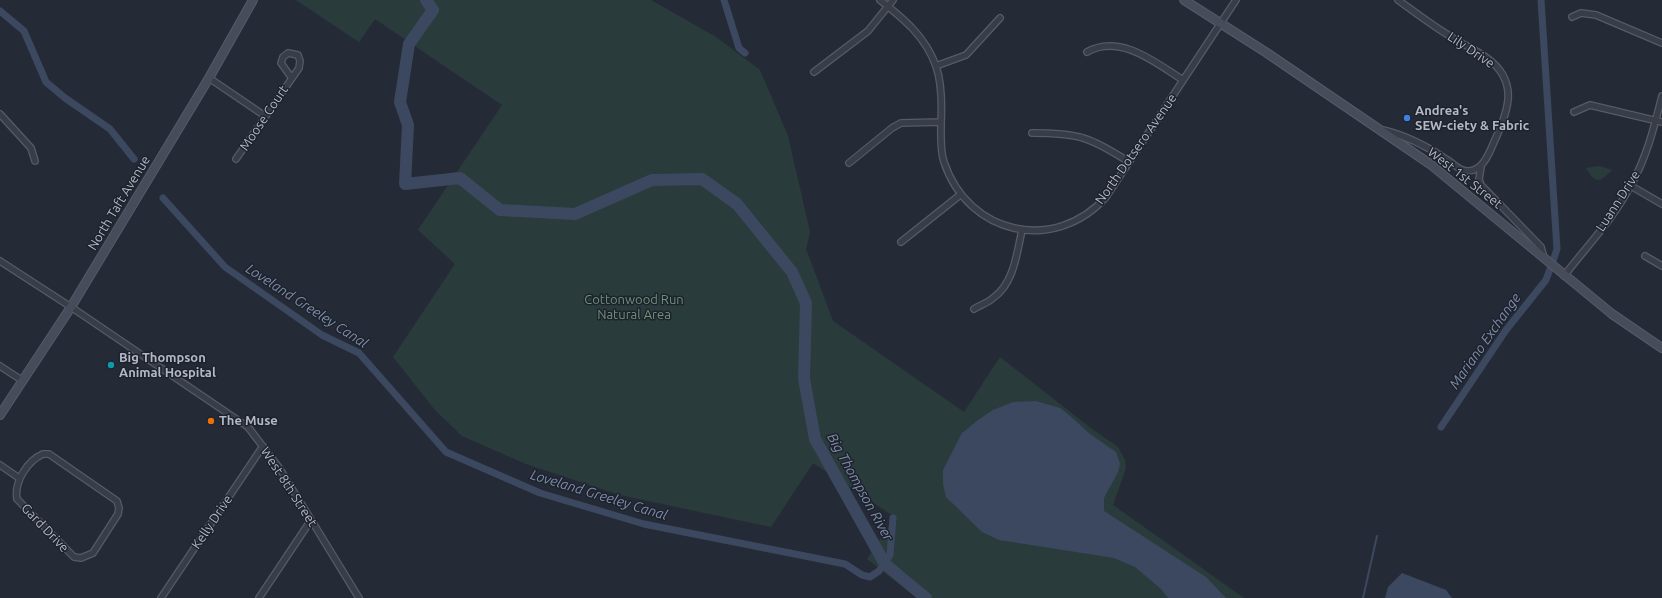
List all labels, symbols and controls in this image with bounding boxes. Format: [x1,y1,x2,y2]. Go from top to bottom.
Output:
street label: Lily Drive [1445,29,1497,71]
street label: Moose Court [236,82,292,154]
street label: North Dotsero Avenue [1092,91,1180,207]
place label: Andrea's SEW-ciety & Fabric [1415,103,1529,134]
marker: Andrea's SEW-ciety & Fabric [1402,113,1412,123]
street label: West 1st Street [1425,144,1505,212]
street label: North Taft Avenue [85,153,153,253]
street label: Luann Drive [1593,168,1643,234]
water label: Loveland Greeley Canal [243,260,371,352]
water label: Mariano Exchange [1446,290,1524,392]
park label: Cottonwood Run Natural Area [584,292,684,323]
place label: Big Thompson Animal Hospital [119,350,216,381]
marker: Big Thompson Animal Hospital [106,360,116,370]
place label: The Muse [219,413,278,429]
marker: The Muse [206,416,216,426]
water label: Big Thompson River [823,430,897,544]
street label: West 8th Street [257,444,321,530]
water label: Loveland Greeley Canal [529,466,669,524]
street label: Kelly Drive [188,492,236,552]
street label: Gard Drive [18,500,72,556]

